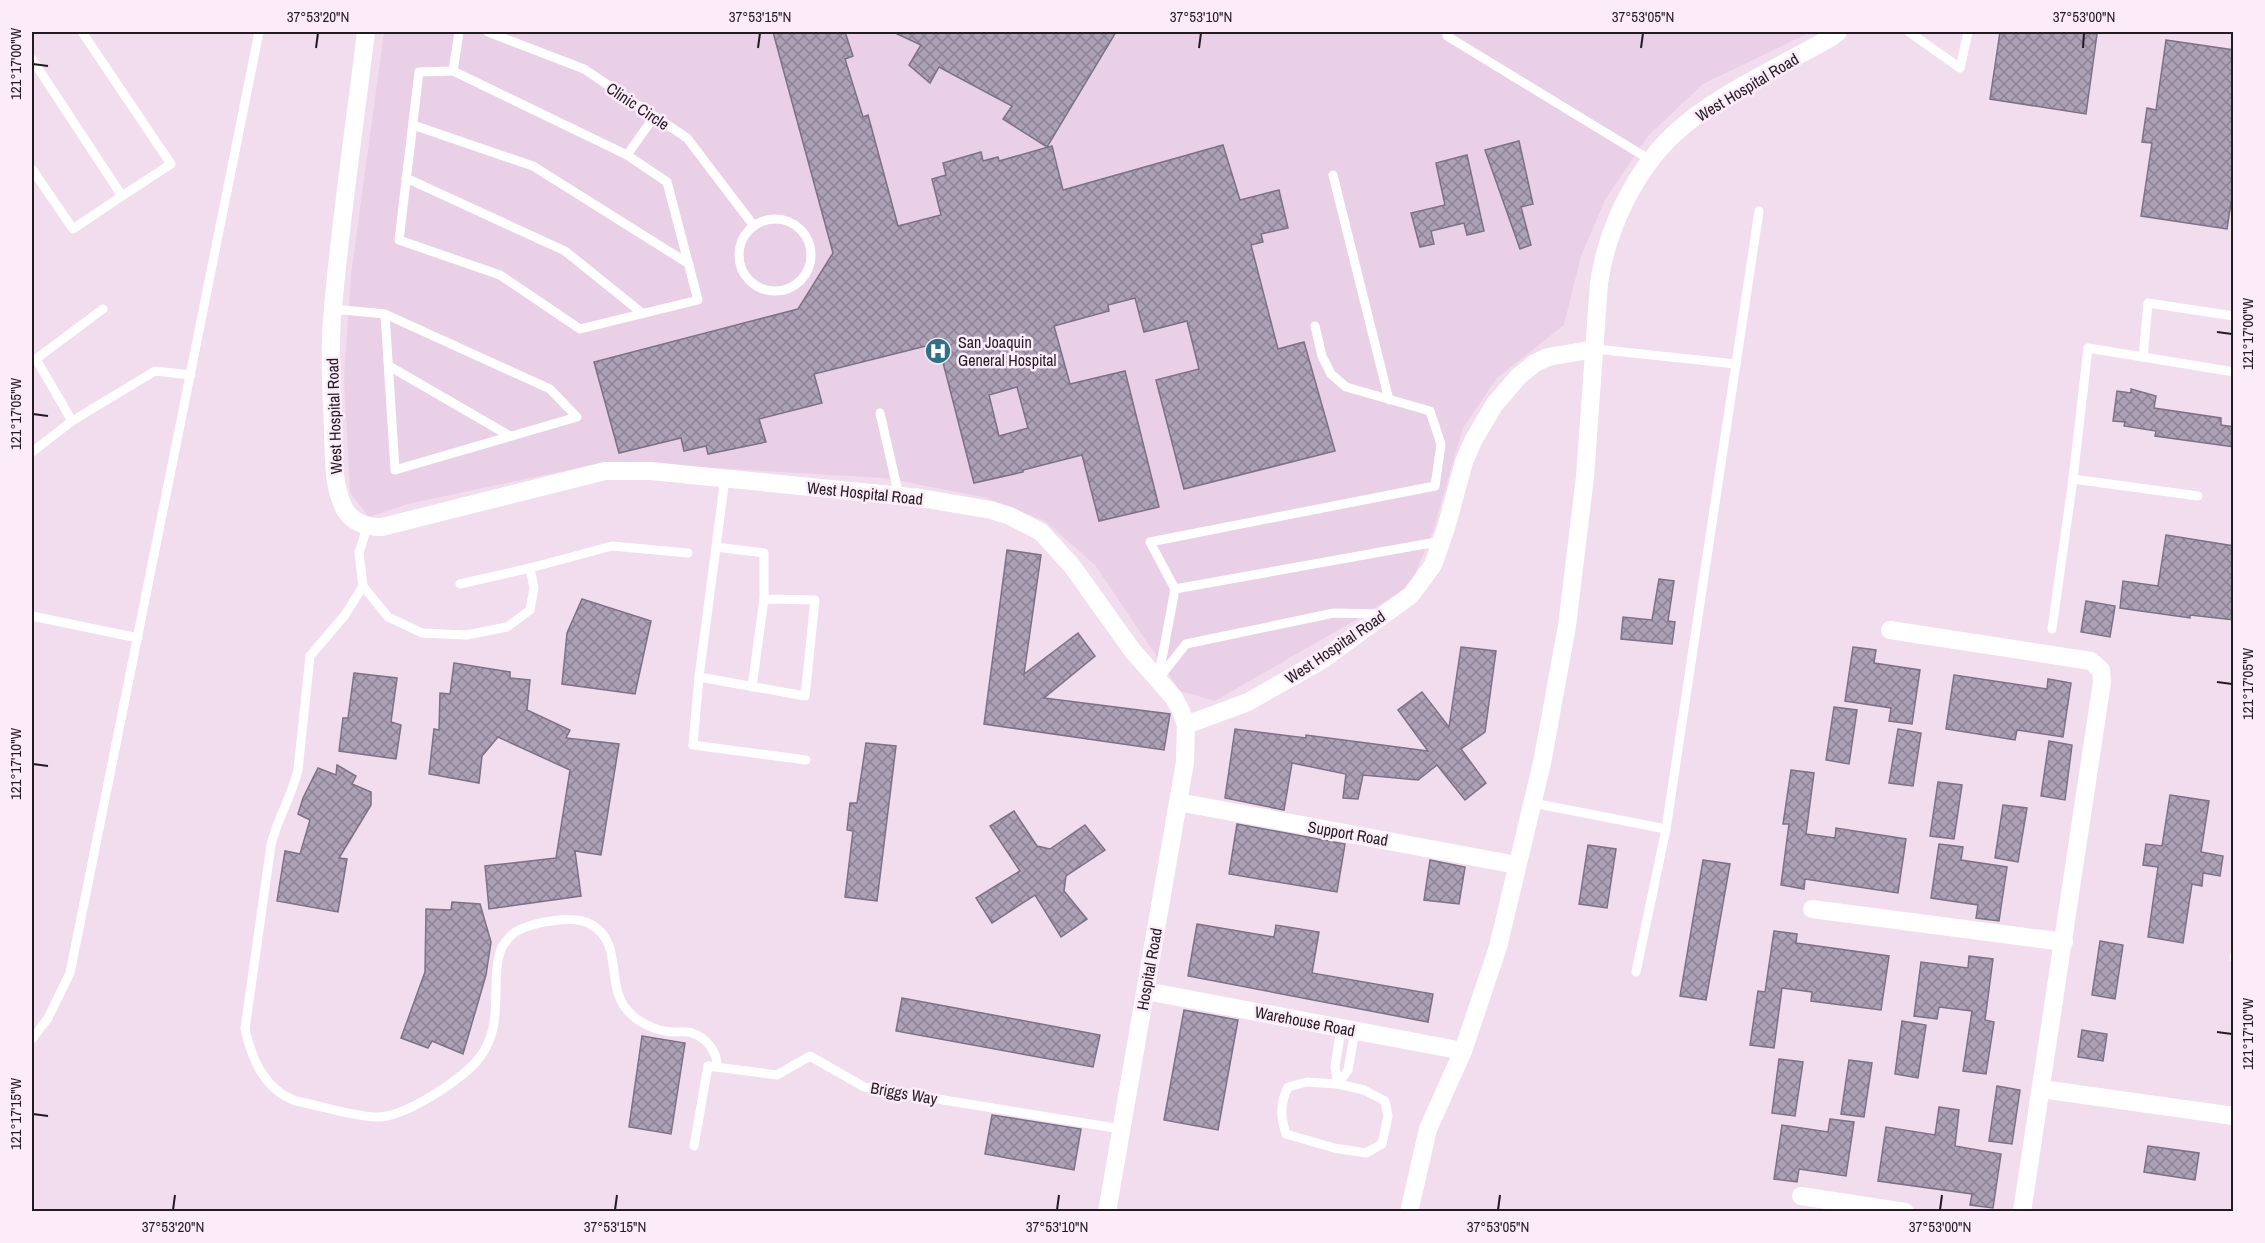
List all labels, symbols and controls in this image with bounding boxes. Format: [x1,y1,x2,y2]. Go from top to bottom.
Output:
text: 37°53'20"N [287,6,349,27]
text: 37°53'15"N [729,6,791,27]
text: 37°53'10"N [1170,6,1232,27]
text: 37°53'05"N [1612,6,1674,27]
text: 37°53'00"N [2053,6,2115,27]
text: 121°17'00"W [5,28,26,100]
street label: West Hospital Road [1691,48,1803,126]
street label: Clinic Circle [602,77,674,135]
text: 121°17'00"W [2237,298,2258,370]
place label: San Joaquin General Hospital [958,331,1057,371]
hospital icon: San Joaquin General Hospital [923,336,953,366]
street label: West Hospital Road [321,357,347,475]
text: 121°17'05"W [5,378,26,450]
street label: West Hospital Road [806,476,924,510]
street label: West Hospital Road [1281,605,1389,689]
text: 121°17'05"W [2237,648,2258,720]
text: 121°17'10"W [5,728,26,800]
street label: Support Road [1306,815,1390,851]
street label: Hospital Road [1131,926,1167,1012]
text: 121°17'10"W [2237,998,2258,1070]
street label: Warehouse Road [1253,1001,1357,1041]
street label: Briggs Way [869,1076,939,1110]
text: 121°17'15"W [5,1078,26,1150]
text: 37°53'20"N [142,1216,204,1237]
text: 37°53'15"N [584,1216,646,1237]
text: 37°53'10"N [1026,1216,1088,1237]
text: 37°53'05"N [1467,1216,1529,1237]
text: 37°53'00"N [1909,1216,1971,1237]

